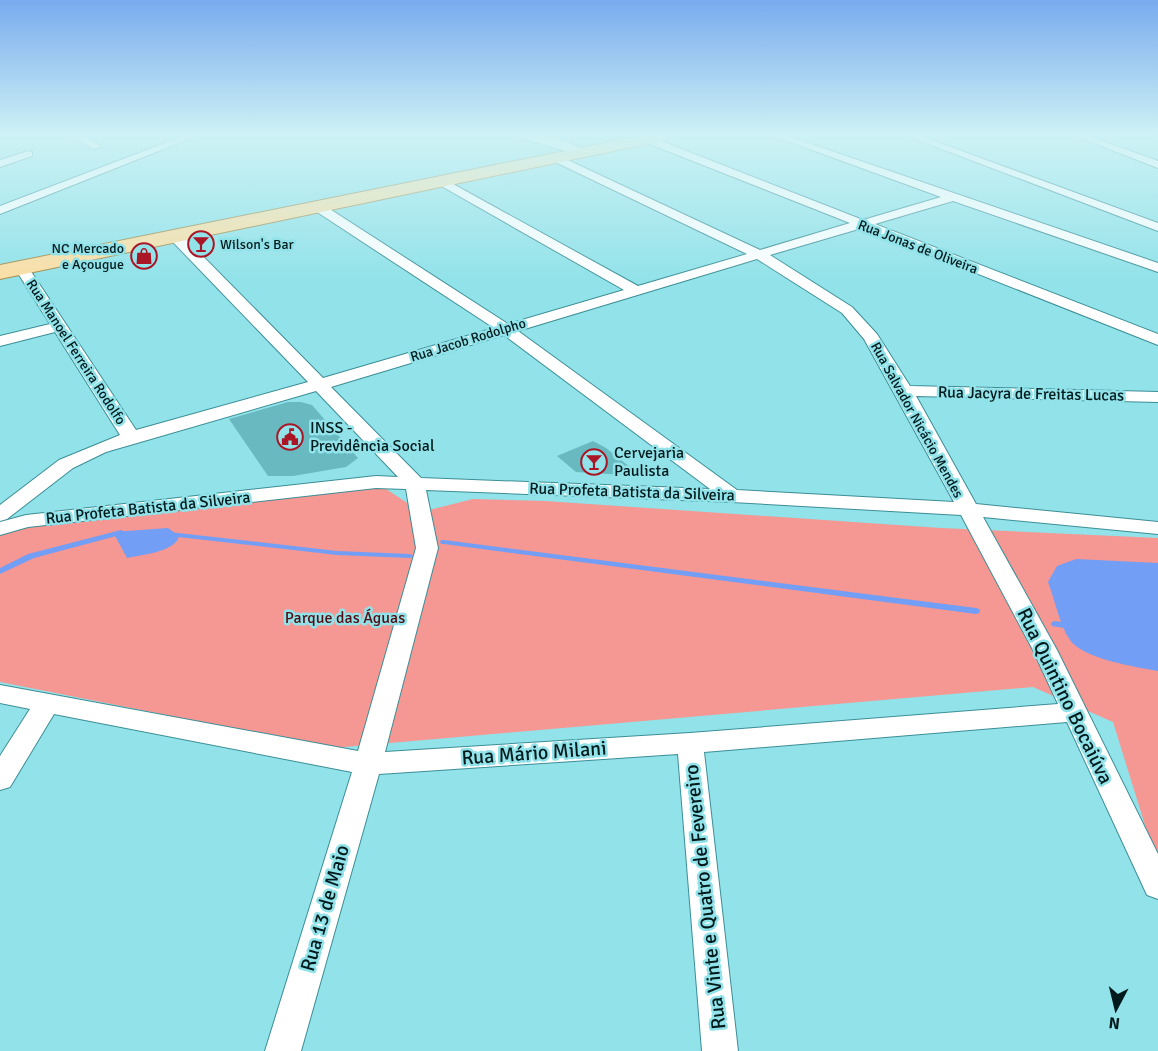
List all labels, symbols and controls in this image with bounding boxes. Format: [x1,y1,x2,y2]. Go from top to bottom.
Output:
street label: Rua Jonas de Oliveira [856,216,980,278]
bar icon: Wilson's Bar [186,229,216,259]
place label: Wilson's Bar [220,236,294,253]
place label: NC Mercado e Açougue [51,240,124,273]
shop icon: NC Mercado e Açougue [129,241,159,271]
street label: Rua Manoel Ferreira Rodolfo [23,276,129,428]
street label: Rua Jacob Rodolpho [408,314,528,366]
street label: Rua Salvador Nicácio Mendes [867,339,967,501]
street label: Rua Jacyra de Freitas Lucas [938,382,1124,406]
place label: INSS - Previdência Social [310,418,435,456]
public building icon: INSS - Previdência Social [275,422,305,452]
place label: Cervejaria Paulista [614,443,684,481]
bar icon: Cervejaria Paulista [579,447,609,477]
street label: Rua Profeta Batista da Silveira [529,478,735,506]
street label: Rua Profeta Batista da Silveira [45,487,251,529]
street label: Rua Quintino Bocaiúva [1011,604,1119,788]
park label: Parque das Águas [285,608,405,628]
street label: Rua Mário Milani [461,735,607,771]
street label: Rua Vinte e Quatro de Fevereiro [679,763,731,1031]
street label: Rua 13 de Maio [295,842,355,974]
north arrow [1086,979,1146,1039]
text: N [1108,1012,1121,1033]

